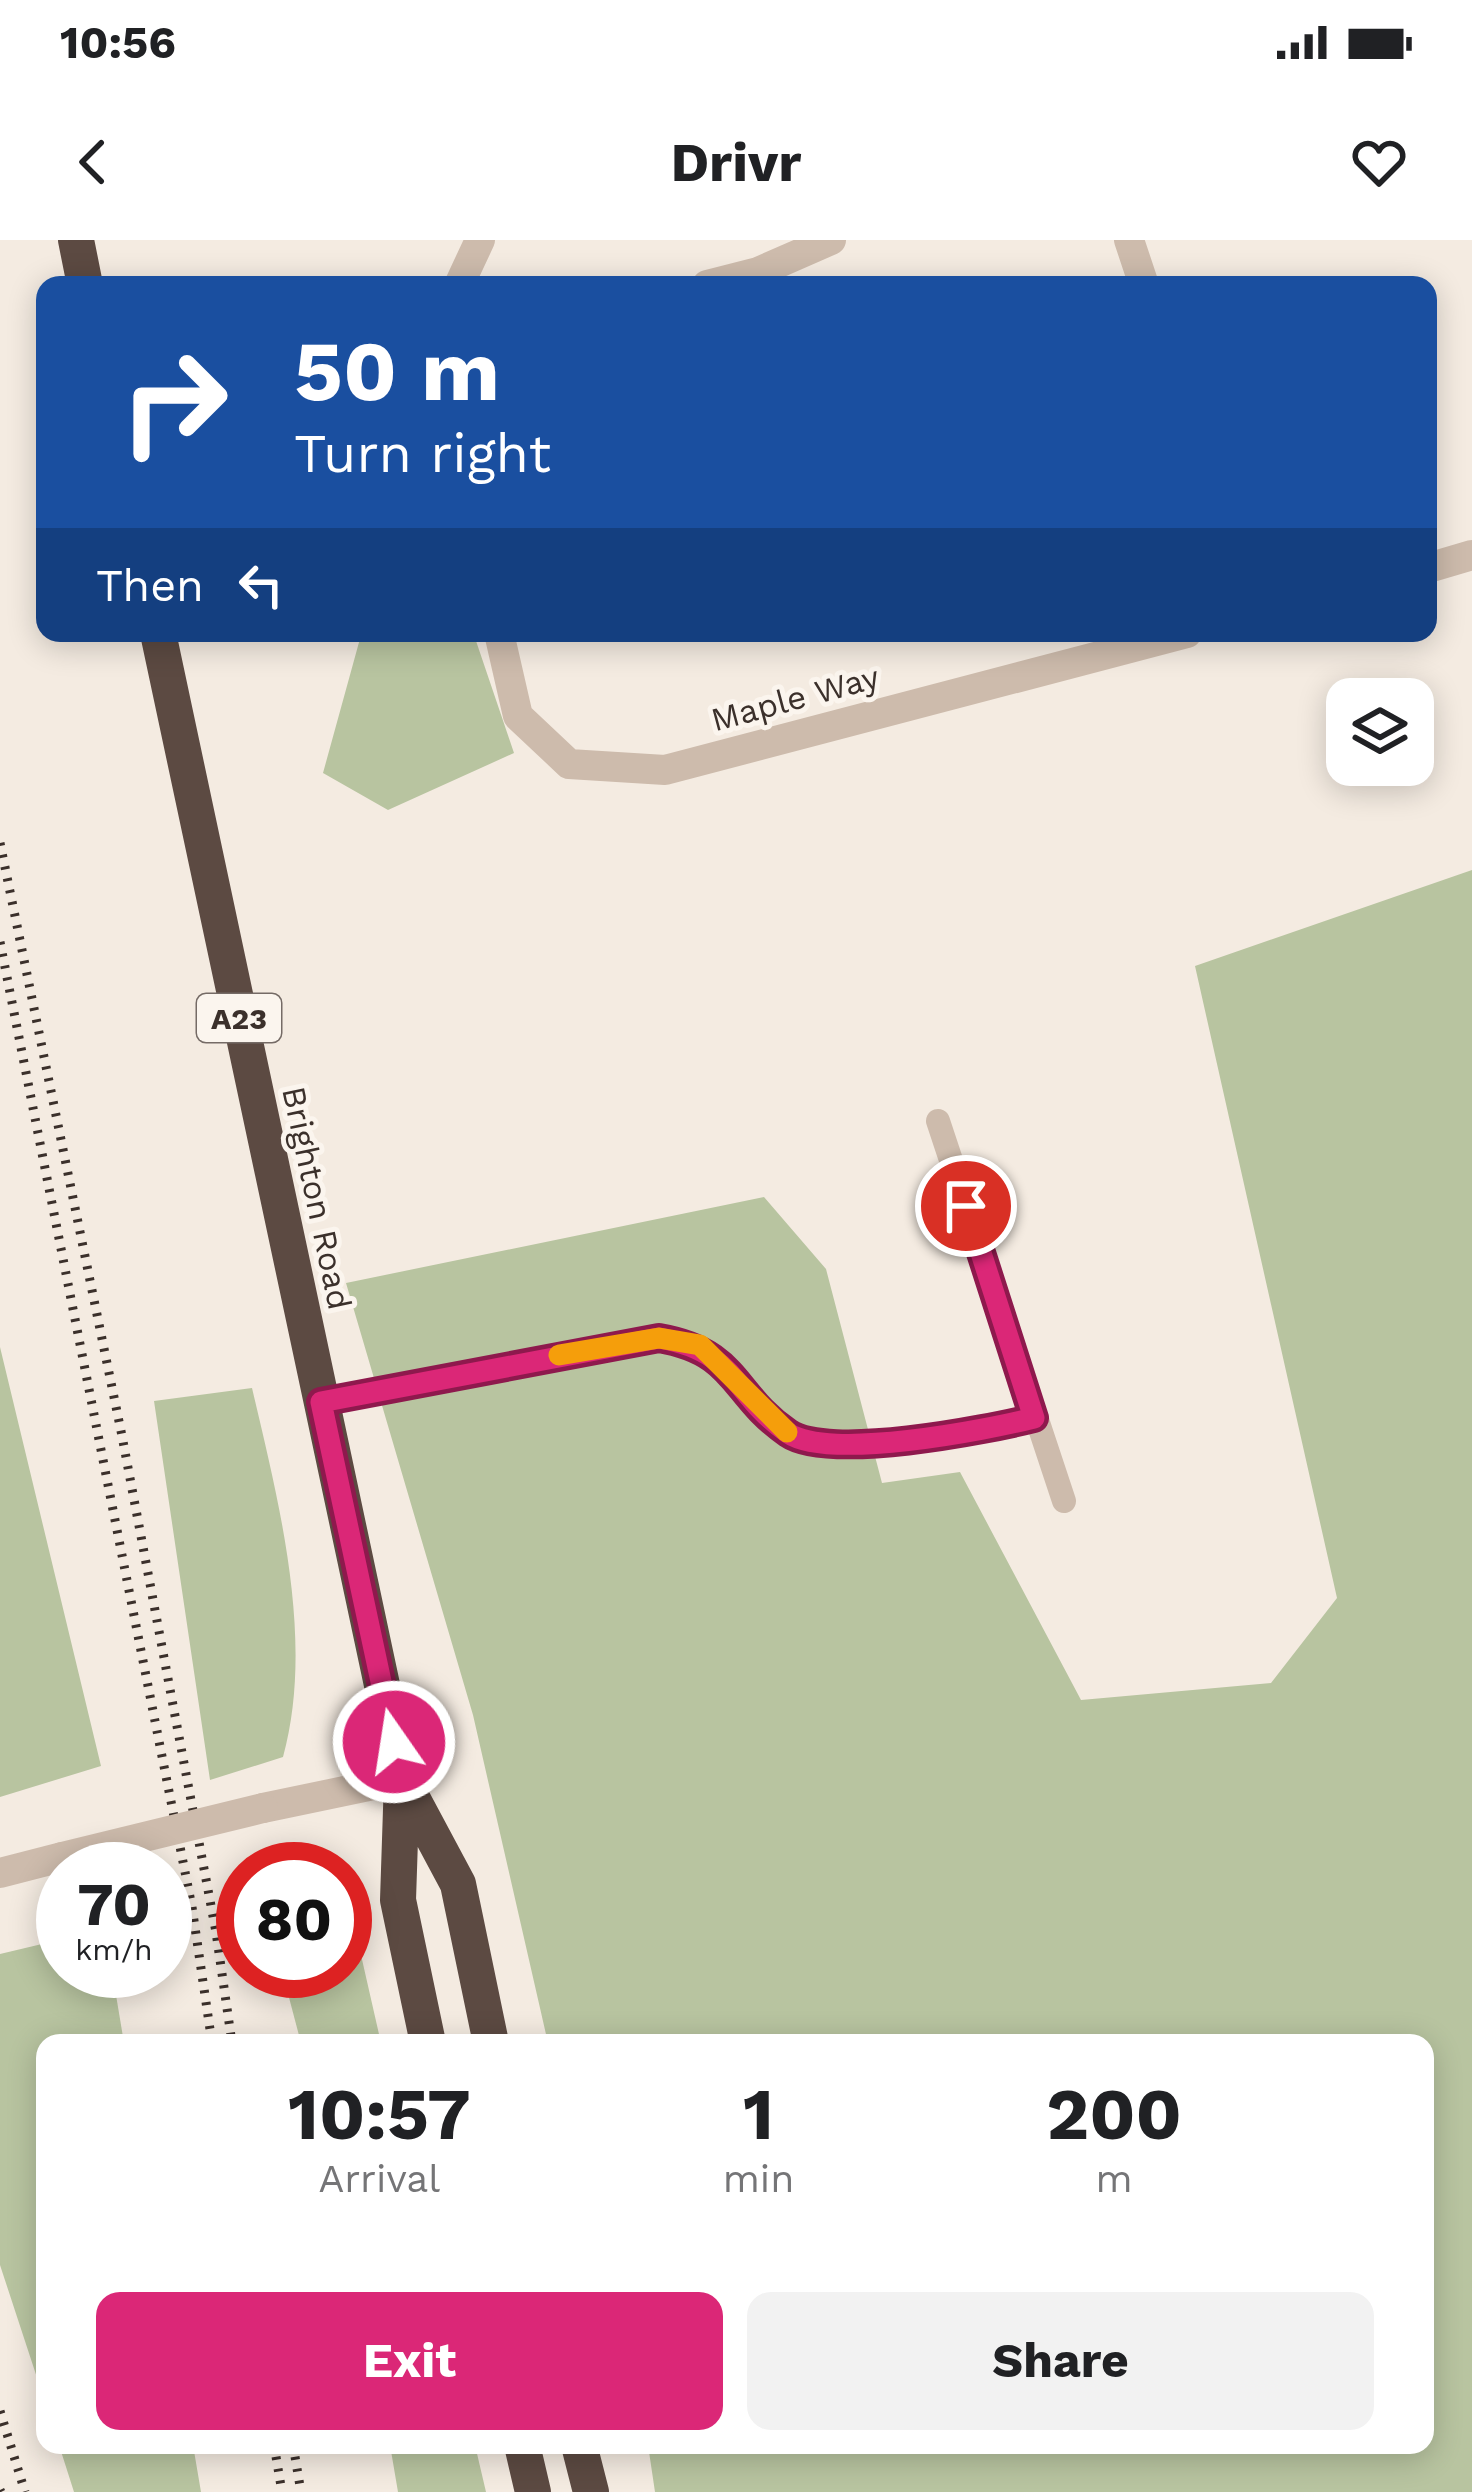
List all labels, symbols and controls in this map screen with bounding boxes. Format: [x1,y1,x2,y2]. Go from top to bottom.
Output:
text: 10:56 [60,16,176,69]
icon: back [60,129,126,195]
icon: heart [1346,129,1412,195]
text: Drivr [670,131,802,194]
text: 50 m [294,322,500,420]
icon: right [96,324,252,480]
text: Turn right [294,422,551,485]
icon: left [228,552,294,618]
text: Then [96,559,204,612]
street label: Maple Way [707,657,883,739]
map controls [1326,678,1434,786]
button: layers [1326,678,1434,786]
road number: A23 [197,994,281,1042]
street label: Brighton Road [274,1083,360,1313]
pin [915,1155,1017,1257]
icon: arrive [933,1173,999,1239]
position arrow [331,1679,457,1805]
speed limit sign: 80 [216,1842,372,1998]
text: 70 [77,1869,151,1940]
text: km/h [75,1932,153,1967]
text: 10:57 [288,2072,471,2156]
text: 1 [743,2072,774,2156]
text: 200 [1046,2072,1182,2156]
text: Arrival [318,2156,440,2201]
text: min [723,2156,794,2201]
text: m [1096,2156,1133,2201]
button: Exit [96,2292,723,2430]
button: Share [747,2292,1374,2430]

